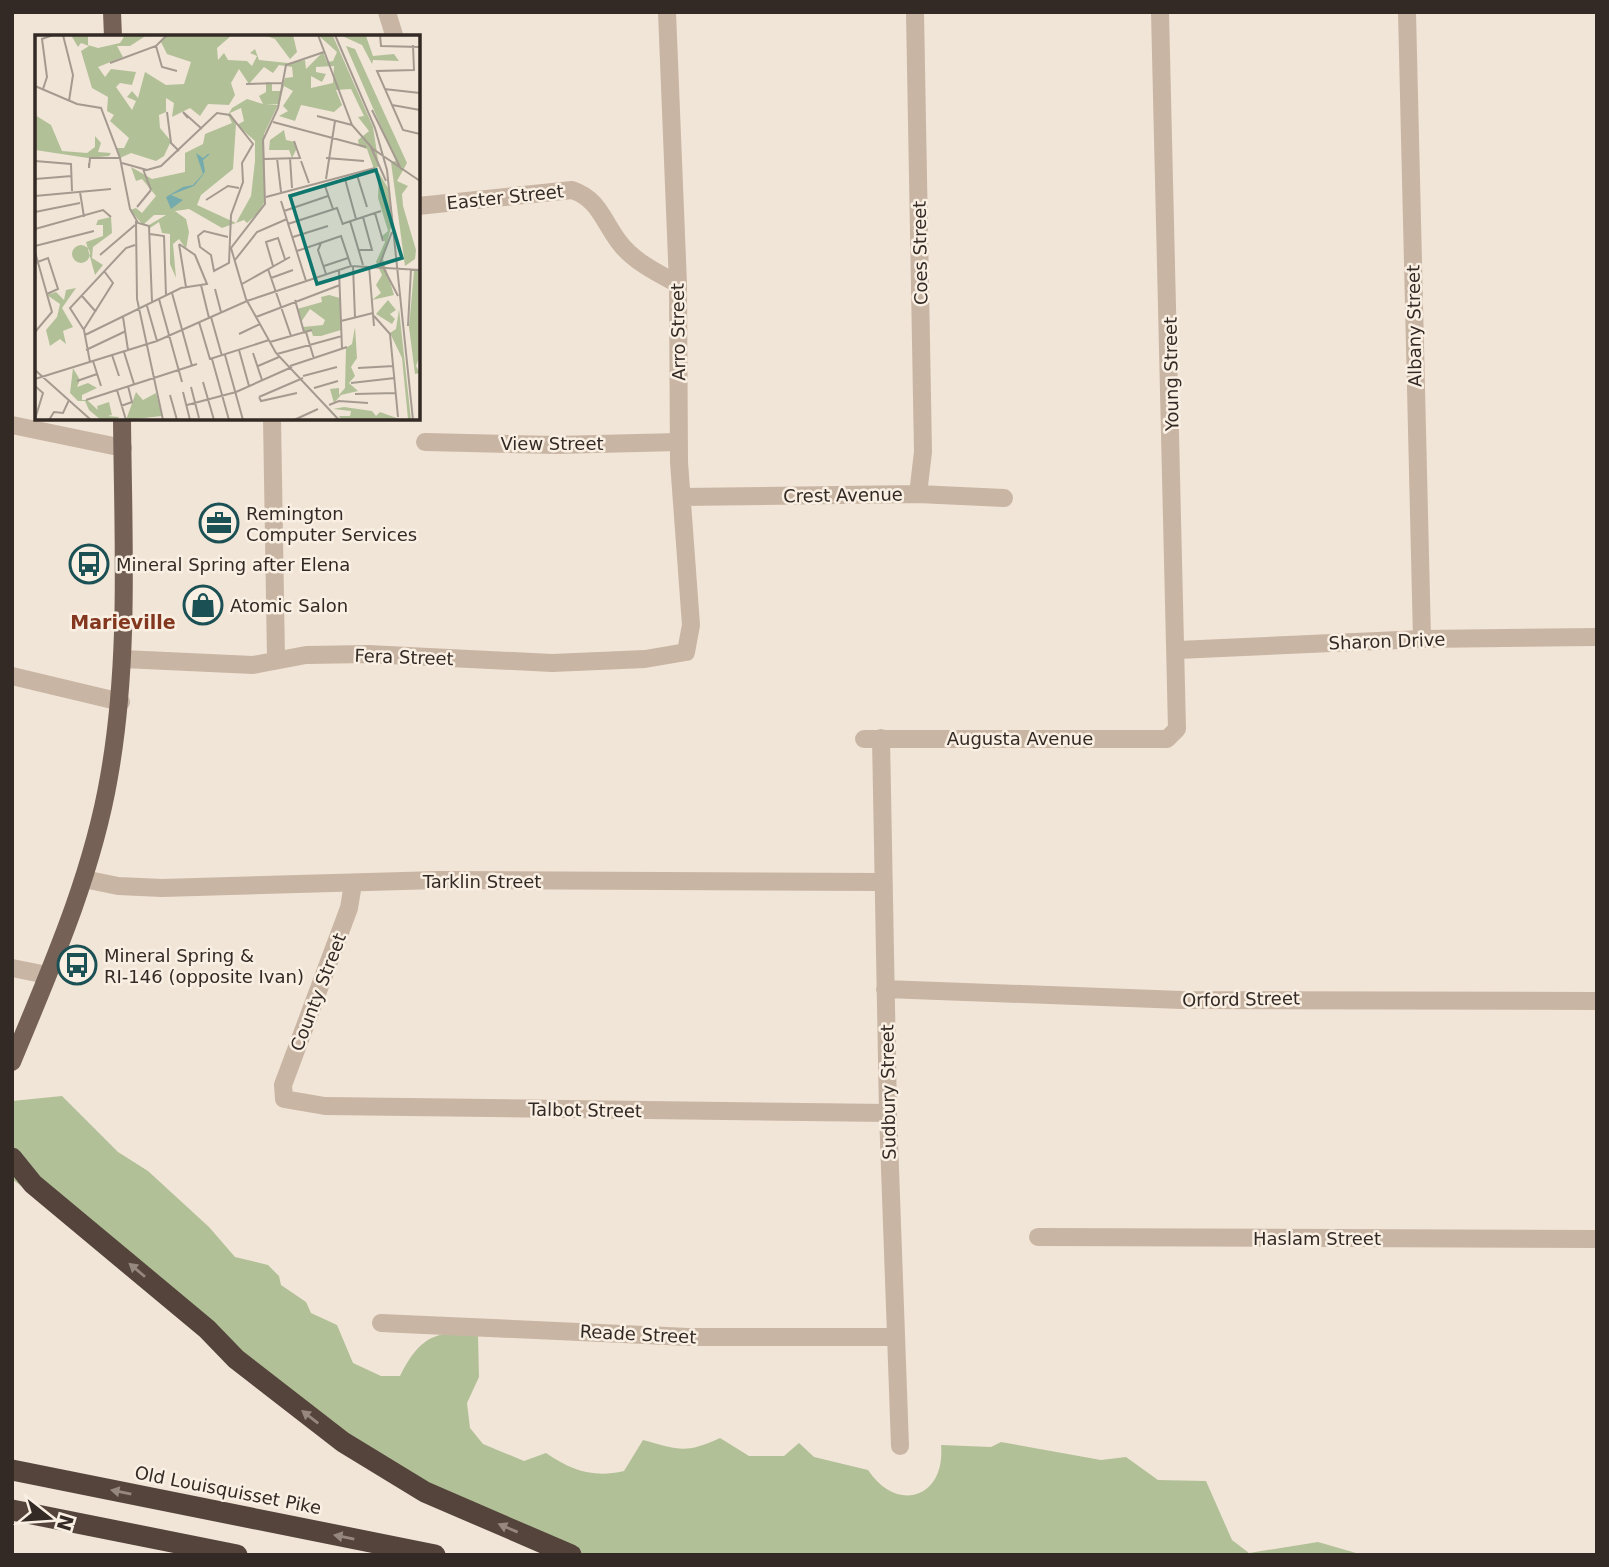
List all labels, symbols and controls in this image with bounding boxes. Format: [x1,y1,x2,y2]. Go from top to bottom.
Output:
inset map [35,35,420,420]
street label: Easter Street [445,180,565,214]
street label: Coes Street [909,201,931,305]
street label: Albany Street [1402,265,1426,387]
street label: Arro Street [667,283,689,381]
street label: Young Street [1160,317,1183,432]
street label: View Street [500,433,604,454]
street label: Crest Avenue [783,483,903,507]
office icon: Remington Computer Services [198,502,240,544]
place label: Remington Computer Services [246,503,417,545]
bus stop icon: Mineral Spring after Elena [68,543,110,585]
place label: Mineral Spring after Elena [116,554,350,575]
shop icon: Atomic Salon [182,584,224,626]
place label: Atomic Salon [230,595,348,616]
district label: Marieville [70,611,176,633]
street label: Sharon Drive [1328,628,1446,654]
street label: Fera Street [354,645,454,669]
street label: Augusta Avenue [947,728,1093,749]
street label: Tarklin Street [422,871,541,892]
street label: County Street [286,930,350,1054]
bus stop icon: Mineral Spring & RI-146 (opposite Ivan) [56,944,98,986]
place label: Mineral Spring & RI-146 (opposite Ivan) [104,945,304,987]
street label: Orford Street [1182,987,1300,1011]
street label: Sudbury Street [876,1024,900,1160]
street label: Talbot Street [527,1098,642,1121]
street label: Haslam Street [1253,1228,1381,1249]
one-way arrow [128,1263,146,1278]
street label: Reade Street [579,1320,697,1348]
one-way arrow [301,1411,319,1425]
street label: Old Louisquisset Pike [133,1462,323,1518]
north arrow [14,1483,84,1553]
one-way arrow [110,1486,132,1497]
text: N [52,1512,78,1534]
one-way arrow [497,1522,518,1533]
one-way arrow [333,1531,355,1542]

